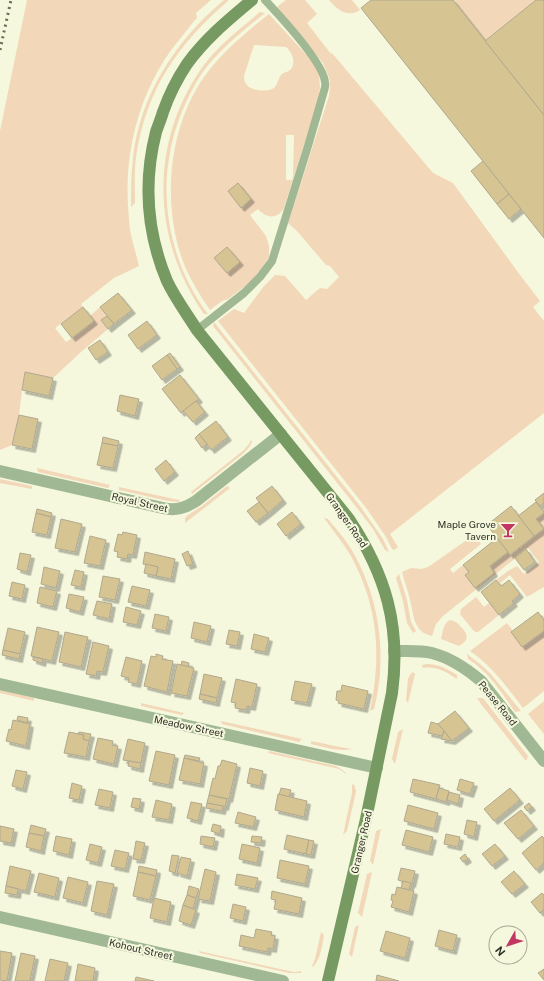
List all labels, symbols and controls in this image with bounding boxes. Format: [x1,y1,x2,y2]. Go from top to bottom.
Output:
street label: Royal Street [111,490,170,514]
street label: Granger Road [324,490,370,550]
place label: Maple Grove Tavern [438,518,496,542]
bar icon: Maple Grove Tavern [499,521,517,539]
street label: Pease Road [476,678,520,728]
street label: Meadow Street [153,713,225,739]
street label: Granger Road [348,809,374,875]
north arrow [488,925,528,965]
street label: Kohout Street [108,936,174,962]
text: N [493,944,508,958]

